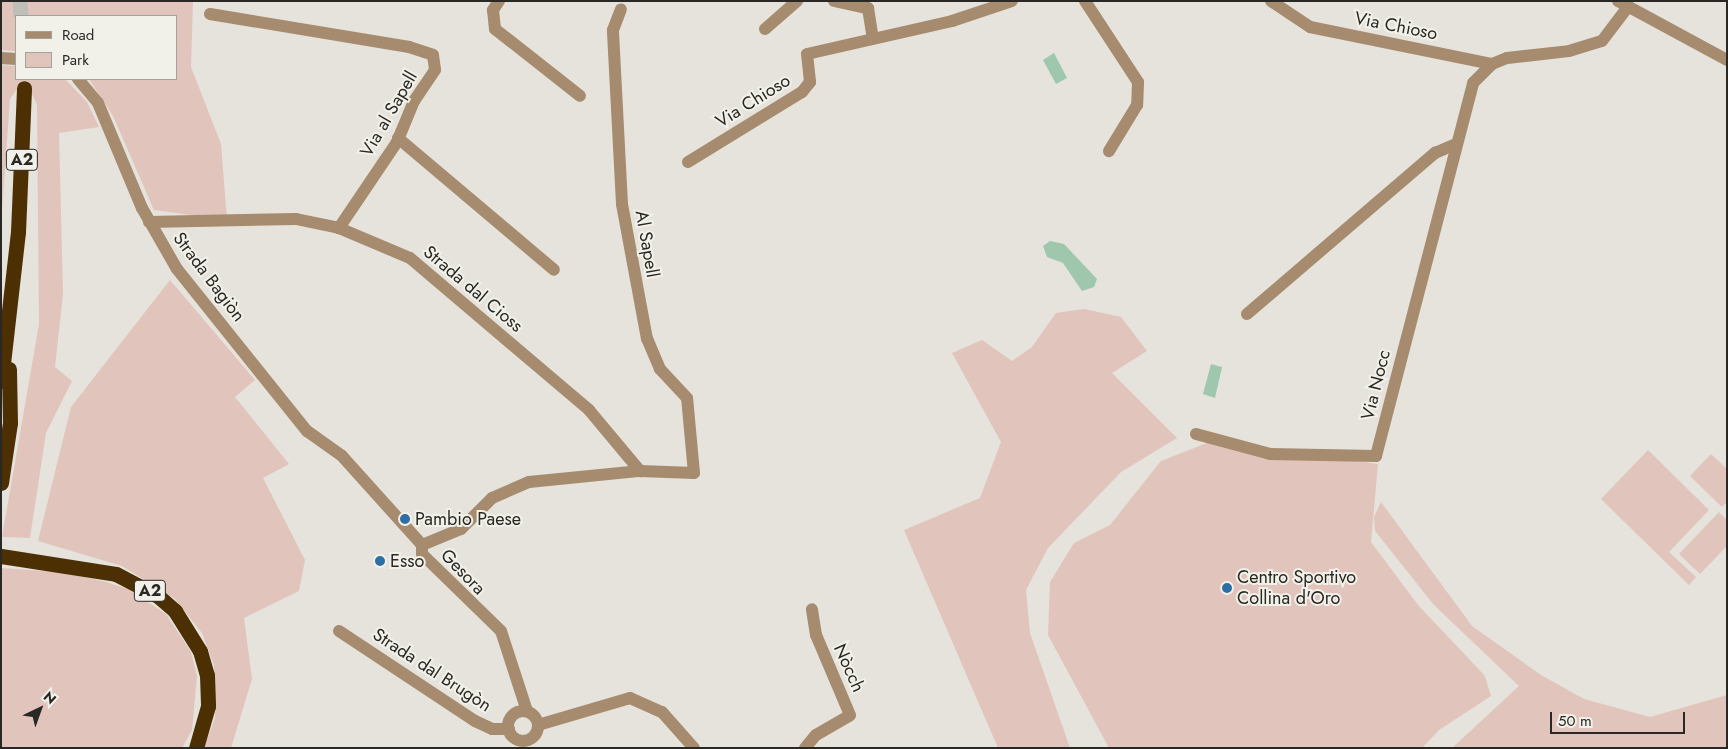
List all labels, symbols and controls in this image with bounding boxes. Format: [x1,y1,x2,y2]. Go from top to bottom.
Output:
street label: Via Chioso [1353,7,1439,45]
legend [15,15,178,80]
text: Road [62,24,94,46]
text: Park [62,49,89,71]
street label: Via al Sapell [356,67,422,161]
street label: Via Chioso [712,70,794,132]
road number: A2 [6,146,38,174]
street label: Al Sapell [630,209,664,279]
street label: Strada Bagiòn [168,228,250,326]
street label: Strada dal Cioss [419,241,527,337]
street label: Via Nocc [1357,348,1395,422]
place label: Pambio Paese [415,508,521,530]
marker: Pambio Paese [399,513,411,525]
street label: Gesora [436,545,490,599]
place label: Esso [390,550,424,572]
marker: Esso [374,555,386,567]
place label: Centro Sportivo Collina d'Oro [1237,567,1356,610]
road number: A2 [134,578,166,604]
marker: Centro Sportivo Collina d'Oro [1221,582,1233,594]
street label: Strada dal Brugòn [369,624,495,716]
street label: Nòcch [829,641,869,695]
north arrow [15,684,65,734]
text: N [39,687,61,709]
scale bar [1553,702,1688,734]
text: 50 m [1558,710,1592,732]

